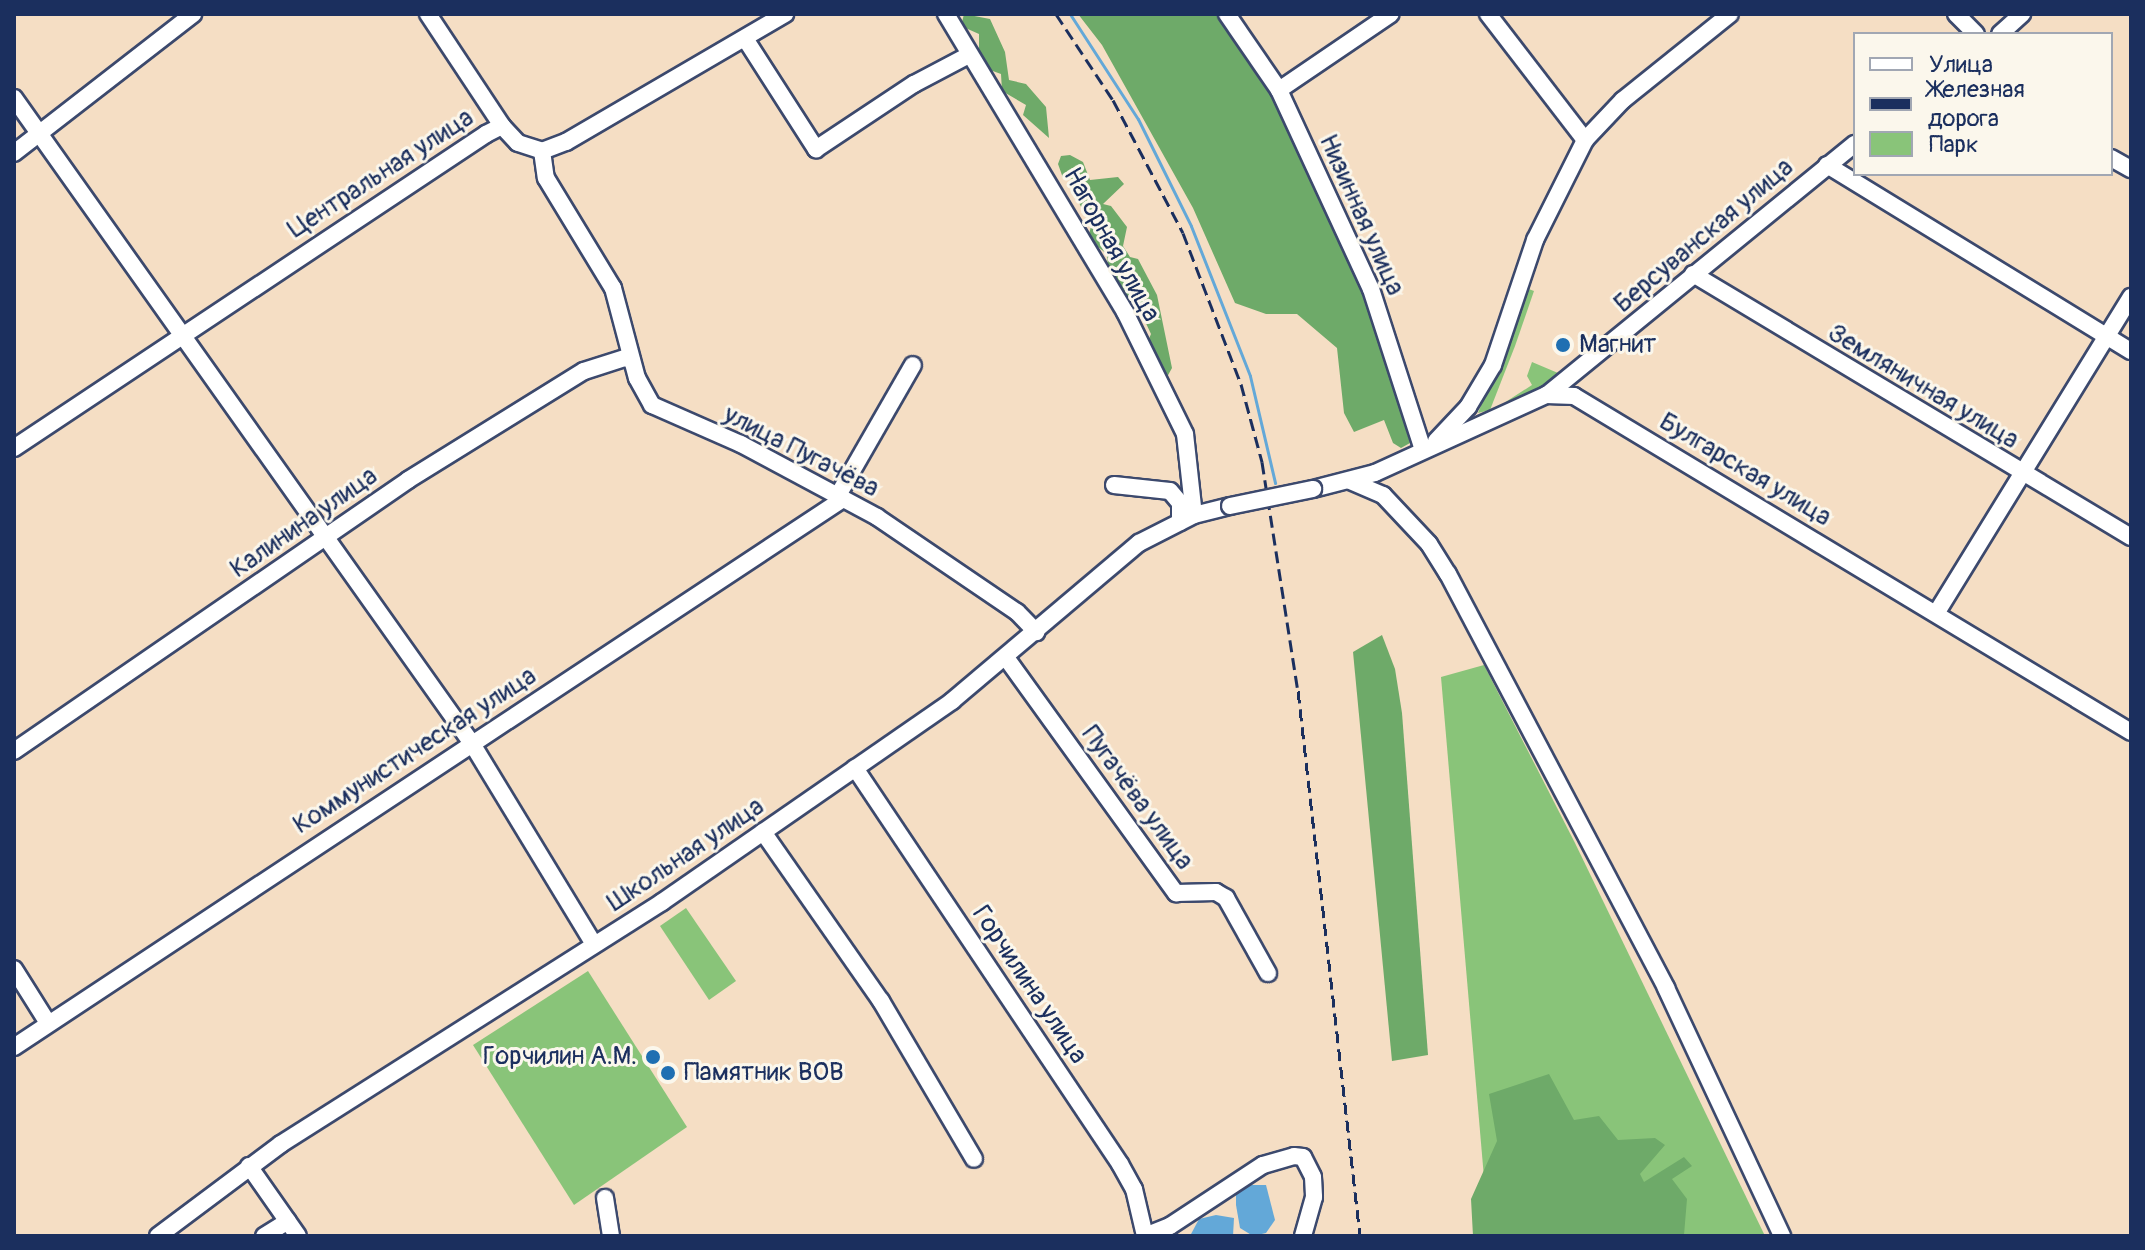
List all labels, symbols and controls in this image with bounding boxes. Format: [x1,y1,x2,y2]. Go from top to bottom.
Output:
legend [1853,32,2113,176]
text: Улица [1929,50,1993,79]
text: Железная дорога [1928,75,2025,133]
street label: Центральная улица [282,102,480,246]
street label: Низинная улица [1312,130,1410,300]
text: Парк [1929,130,1978,159]
street label: Берсуванская улица [1608,152,1800,320]
street label: Нагорная улица [1056,163,1166,327]
street label: Земляничная улица [1822,318,2024,456]
place label: Магнит [1579,329,1656,361]
marker: Магнит [1554,336,1572,354]
street label: улица Пугачёва [718,399,884,505]
street label: Булгарская улица [1653,406,1837,534]
street label: Калинина улица [224,461,384,585]
street label: Коммунистическая улица [288,661,542,841]
street label: Пугачёва улица [1074,720,1200,876]
street label: Школьная улица [602,791,770,919]
street label: Горчилина улица [965,900,1093,1070]
place label: Горчилин А.М. [483,1041,637,1073]
marker: Горчилин А.М. [644,1048,662,1066]
place label: Памятник ВОВ [684,1057,844,1089]
marker: Памятник ВОВ [659,1064,677,1082]

